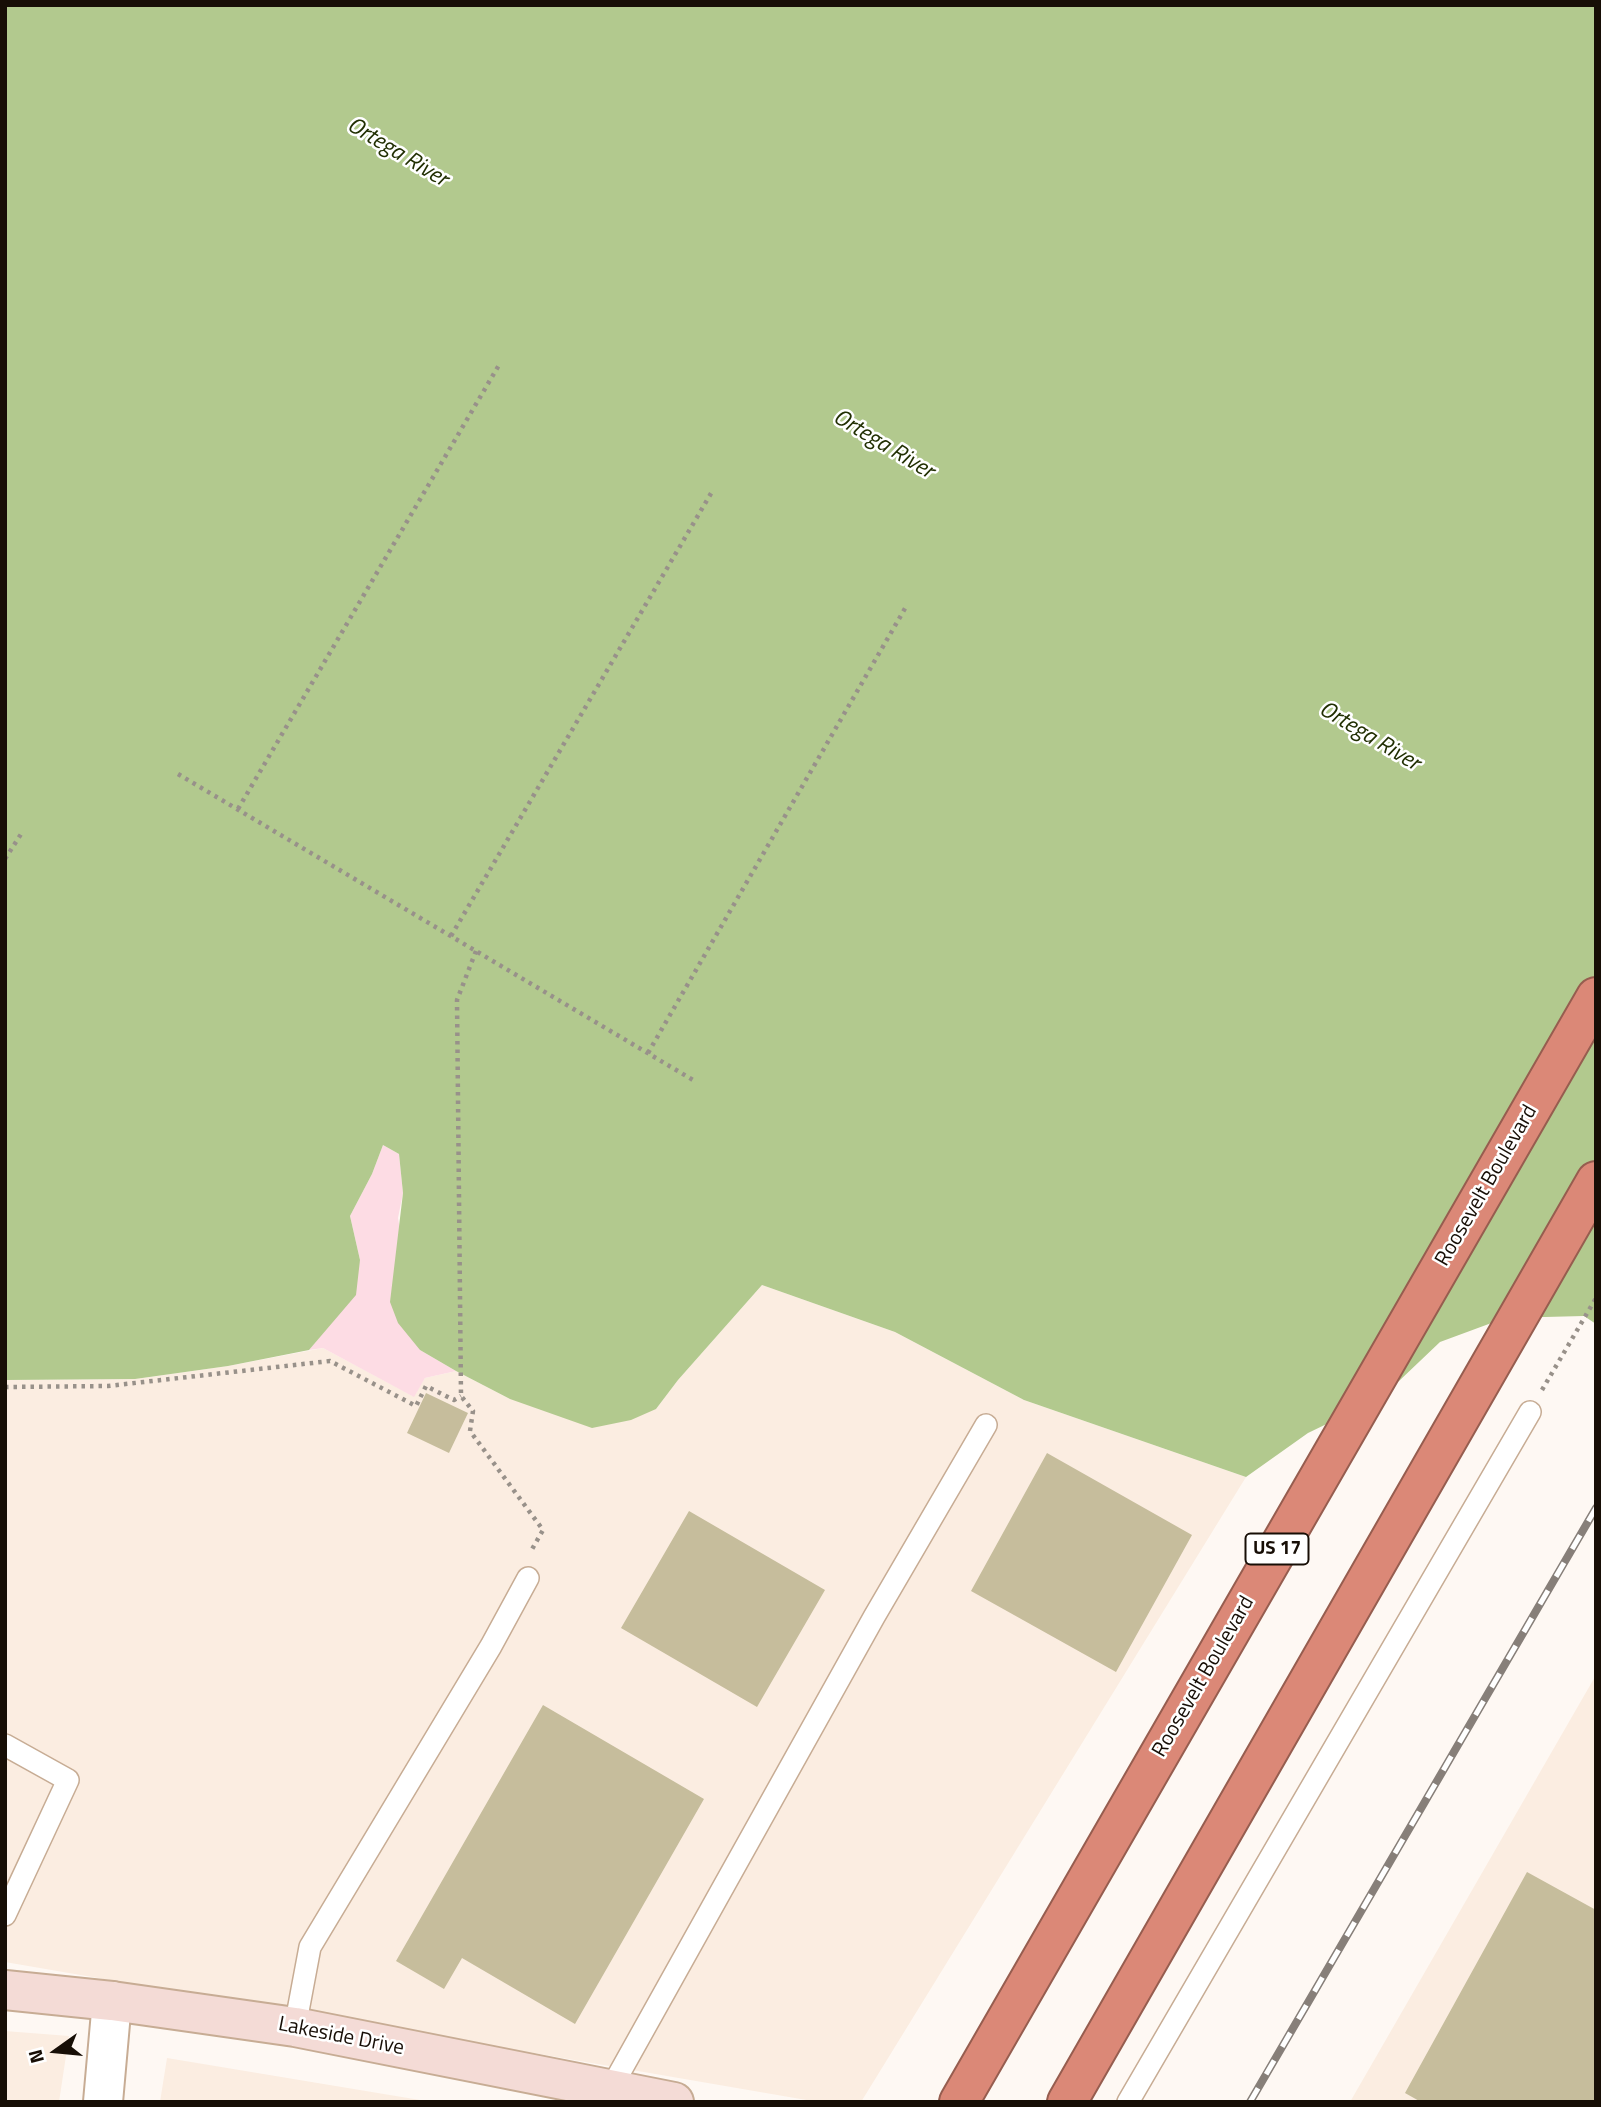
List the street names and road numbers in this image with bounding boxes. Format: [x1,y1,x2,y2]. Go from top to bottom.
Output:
street label: Roosevelt Boulevard [1431,1101,1543,1271]
road number: US 17 [1246,1534,1308,1564]
street label: Roosevelt Boulevard [1148,1592,1260,1762]
street label: Lakeside Drive [276,2012,406,2062]

